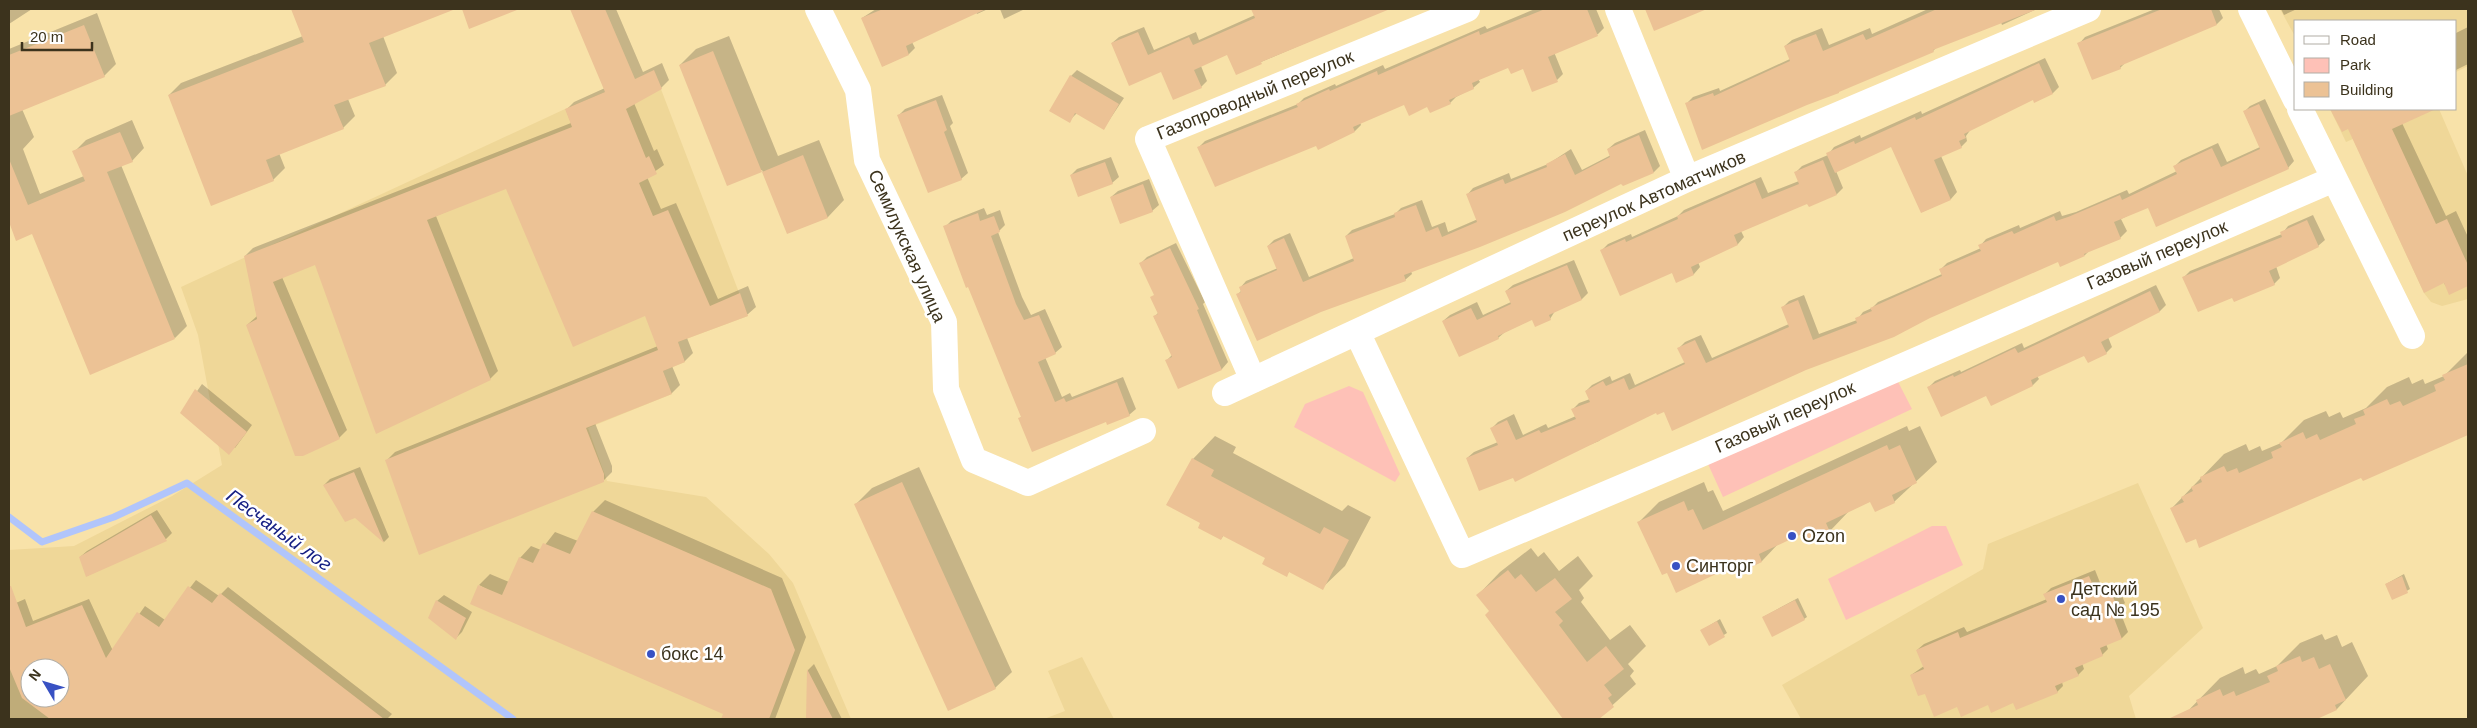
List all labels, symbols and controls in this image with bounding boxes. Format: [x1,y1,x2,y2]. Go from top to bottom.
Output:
scale bar [22,20,92,52]
legend [2294,20,2457,110]
text: 20 m [30,28,63,45]
text: Road [2340,31,2376,48]
street label: Газопроводный переулок [1154,46,1356,144]
text: Park [2340,56,2371,73]
text: Building [2340,81,2393,98]
street label: переулок Автоматчиков [1559,147,1749,245]
street label: Семилукская улица [864,167,950,326]
street label: Газовый переулок [2084,216,2230,294]
street label: Газовый переулок [1712,377,1858,457]
water label: Песчаный лог [223,485,335,575]
place label: Ozon [1802,526,1845,546]
marker: Ozon [1786,530,1798,542]
place label: Синторг [1686,556,1754,576]
marker: Синторг [1670,560,1682,572]
place label: Детский сад № 195 [2071,579,2160,620]
marker: Детский сад № 195 [2055,593,2067,605]
place label: бокс 14 [661,644,723,664]
marker: бокс 14 [645,648,657,660]
north arrow [20,658,70,708]
text: N [25,666,44,684]

